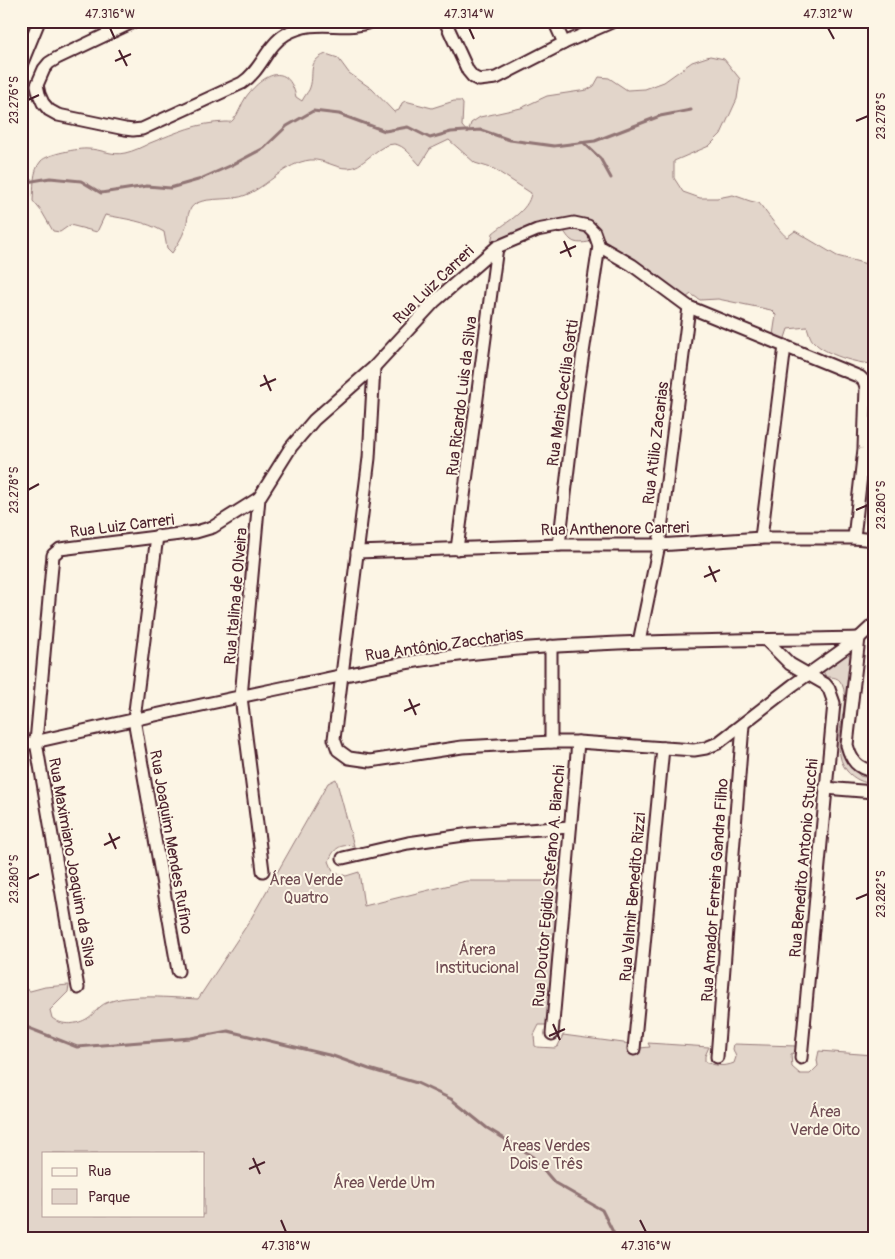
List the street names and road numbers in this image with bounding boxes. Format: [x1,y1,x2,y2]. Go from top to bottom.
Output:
street label: Rua Luiz Carreri [389,241,478,328]
street label: Rua Ricardo Luis da Silva [442,315,482,477]
street label: Rua Maria Cecília Gatti [543,318,583,468]
street label: Rua Atilio Zacarias [639,381,673,506]
street label: Rua Luiz Carreri [69,510,176,542]
street label: Rua Anthenore Carreri [541,518,690,540]
street label: Rua Italina de Olveira [220,527,252,665]
street label: Rua Antônio Zaccharias [364,624,524,666]
street label: Rua Joaquim Mendes Rufino [145,748,197,936]
street label: Rua Maximiano Joaquim da Silva [44,756,100,968]
street label: Rua Benedito Antonio Stucchi [785,758,823,958]
street label: Rua Doutor Egidio Stefano A. Bianchi [528,764,570,1008]
street label: Rua Amador Ferreira Gandra Filho [697,777,733,1003]
street label: Rua Valmir Benedito Rizzi [616,812,650,982]

